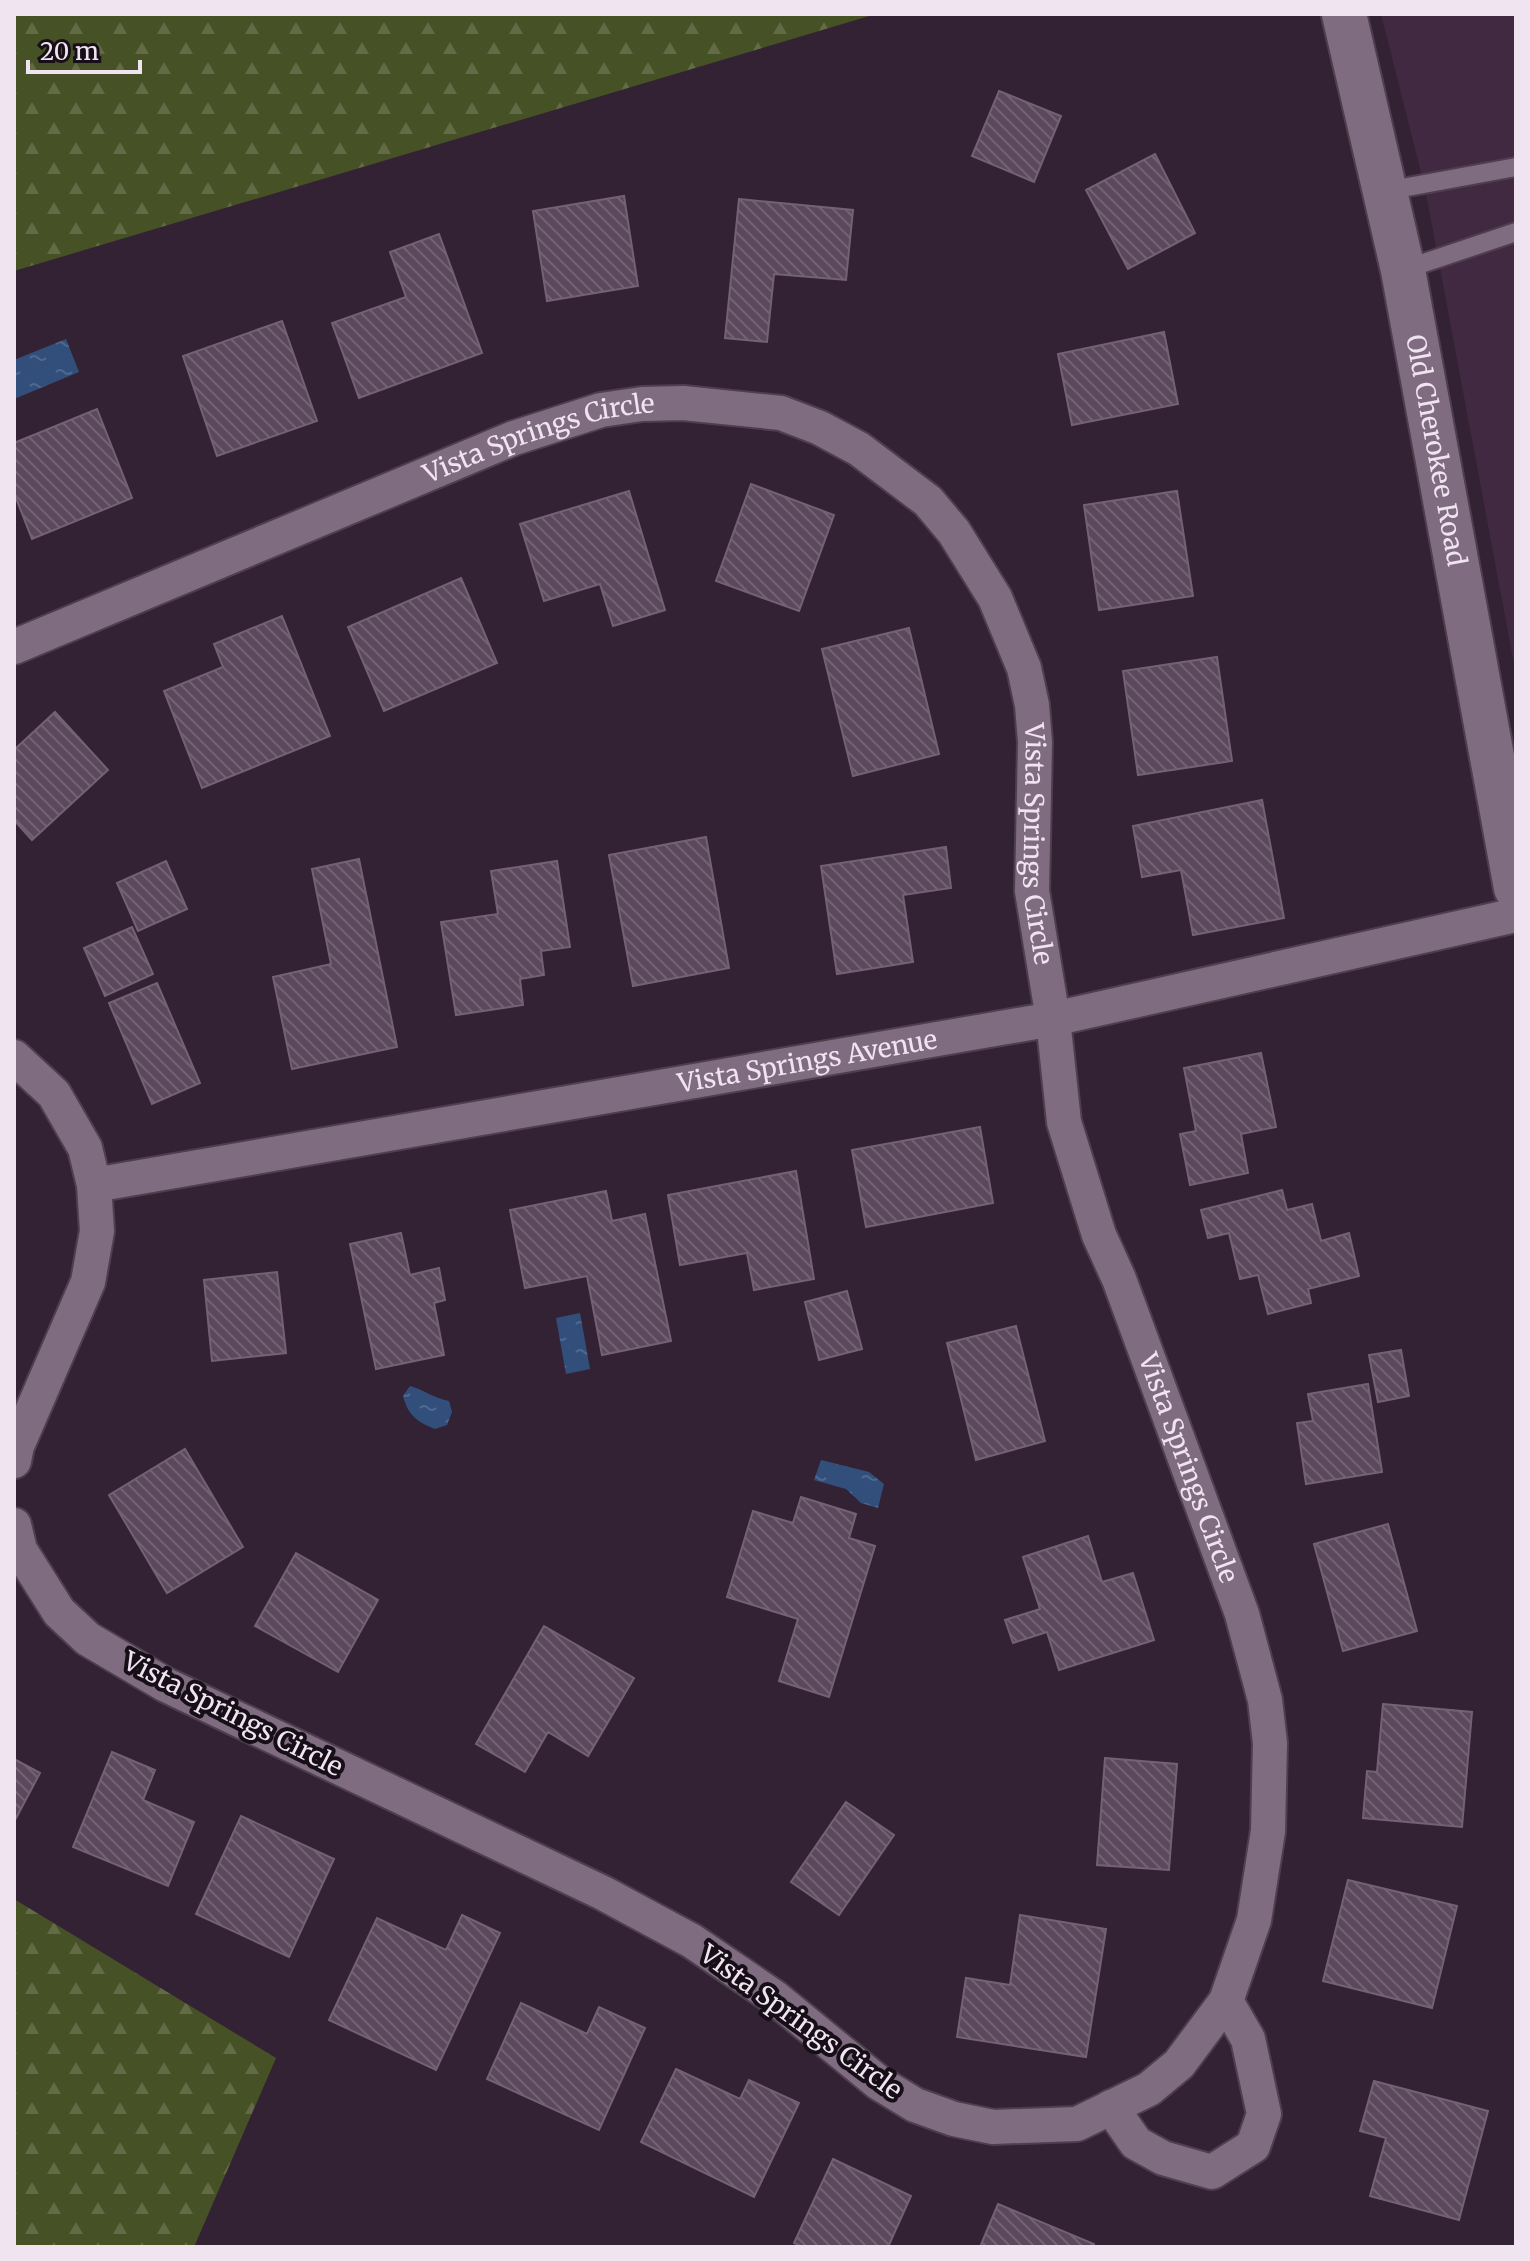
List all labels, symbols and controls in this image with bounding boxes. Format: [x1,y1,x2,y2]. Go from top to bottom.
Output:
scale bar [28,24,140,74]
text: 20 m [40,36,99,67]
street label: Old Cherokee Road [1399,332,1474,569]
street label: Vista Springs Circle [417,387,655,491]
street label: Vista Springs Circle [1016,721,1061,967]
street label: Vista Springs Avenue [674,1022,940,1100]
street label: Vista Springs Circle [1131,1348,1246,1587]
street label: Vista Springs Circle [117,1643,349,1783]
street label: Vista Springs Circle [693,1936,909,2106]

